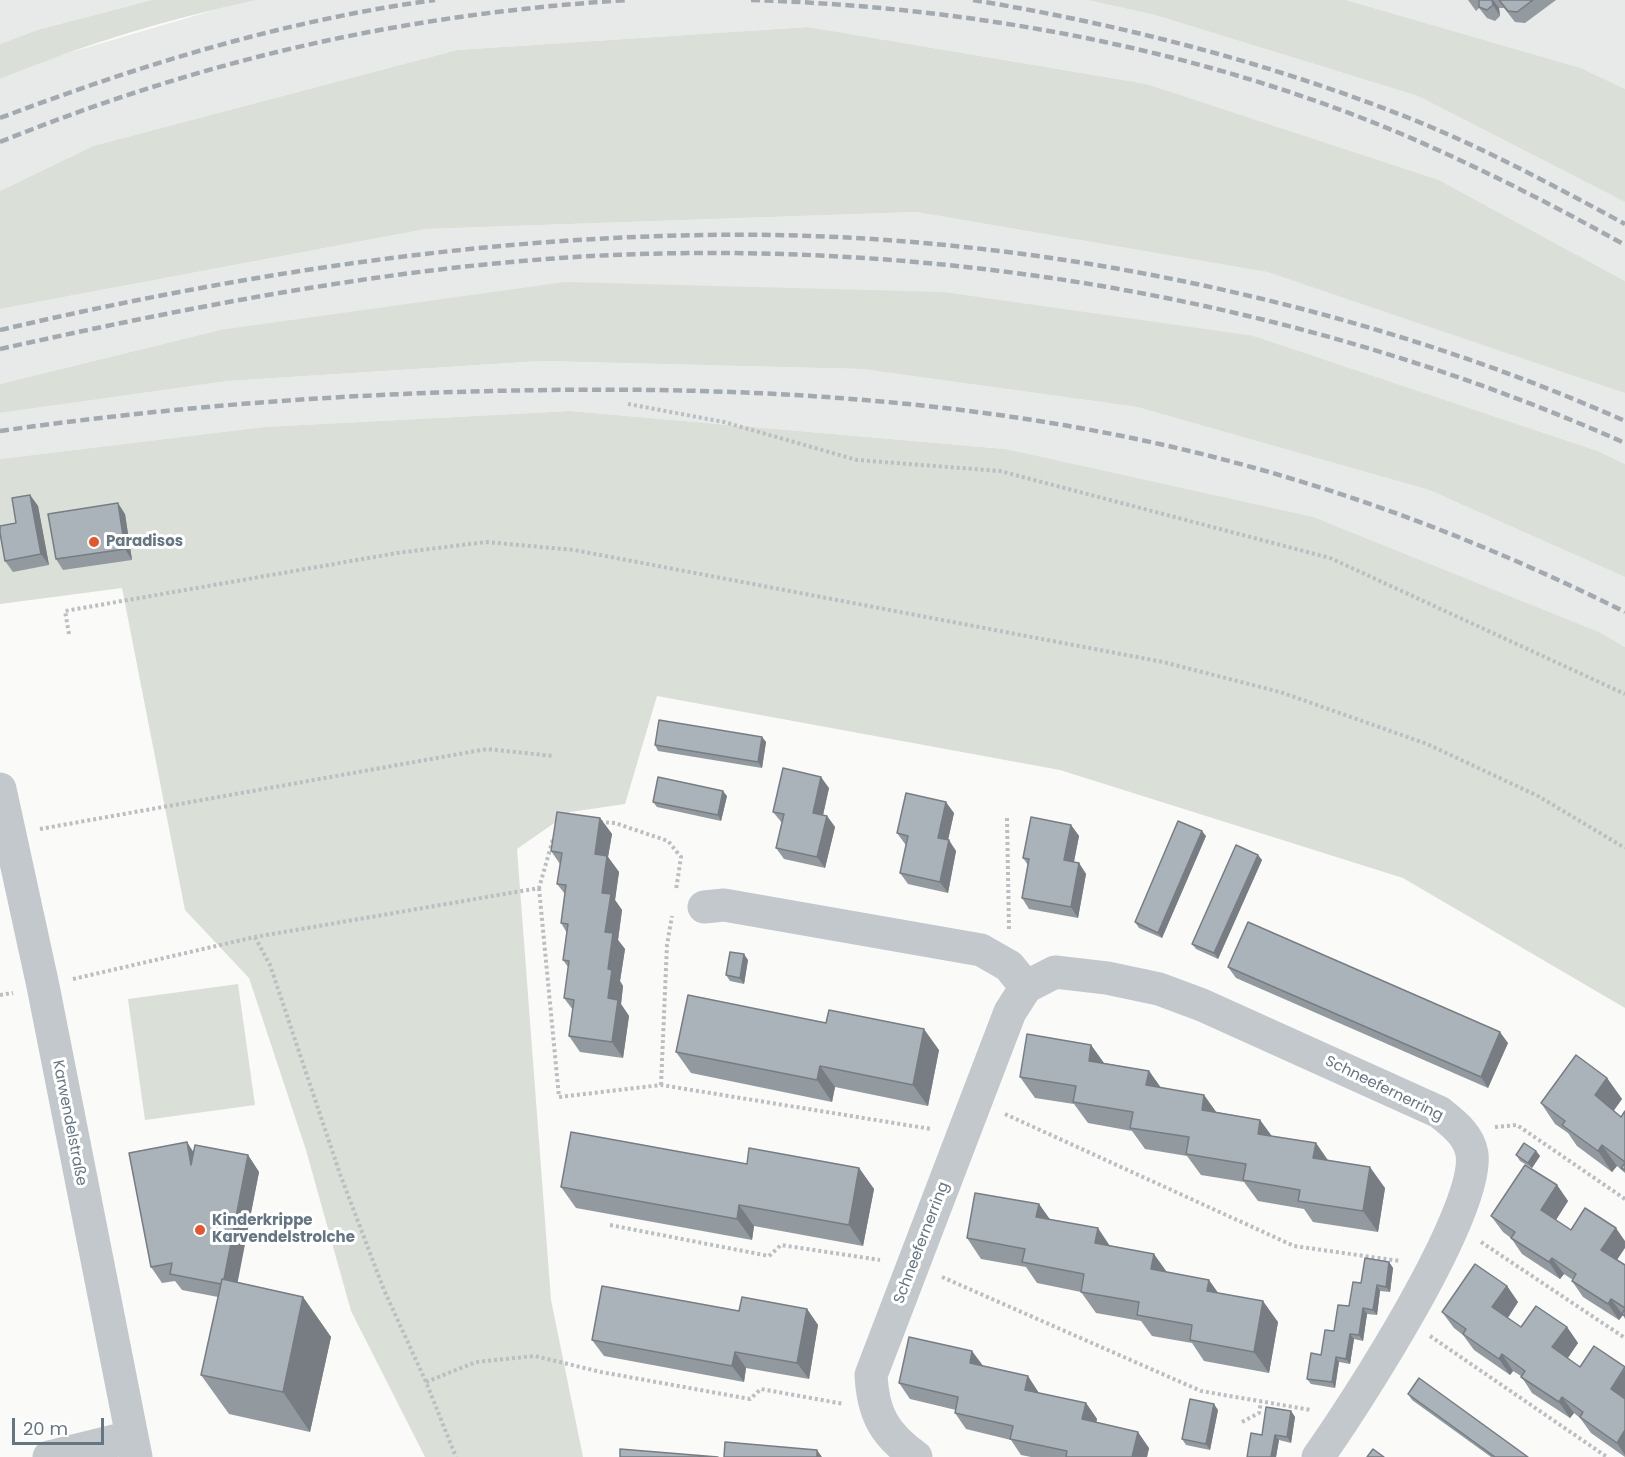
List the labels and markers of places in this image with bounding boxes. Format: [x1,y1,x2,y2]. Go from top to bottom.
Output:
place label: Paradisos [106,533,183,551]
marker: Paradisos [87,535,101,549]
place label: Kinderkrippe Karvendelstrolche [212,1212,355,1247]
marker: Kinderkrippe Karvendelstrolche [193,1223,207,1237]

